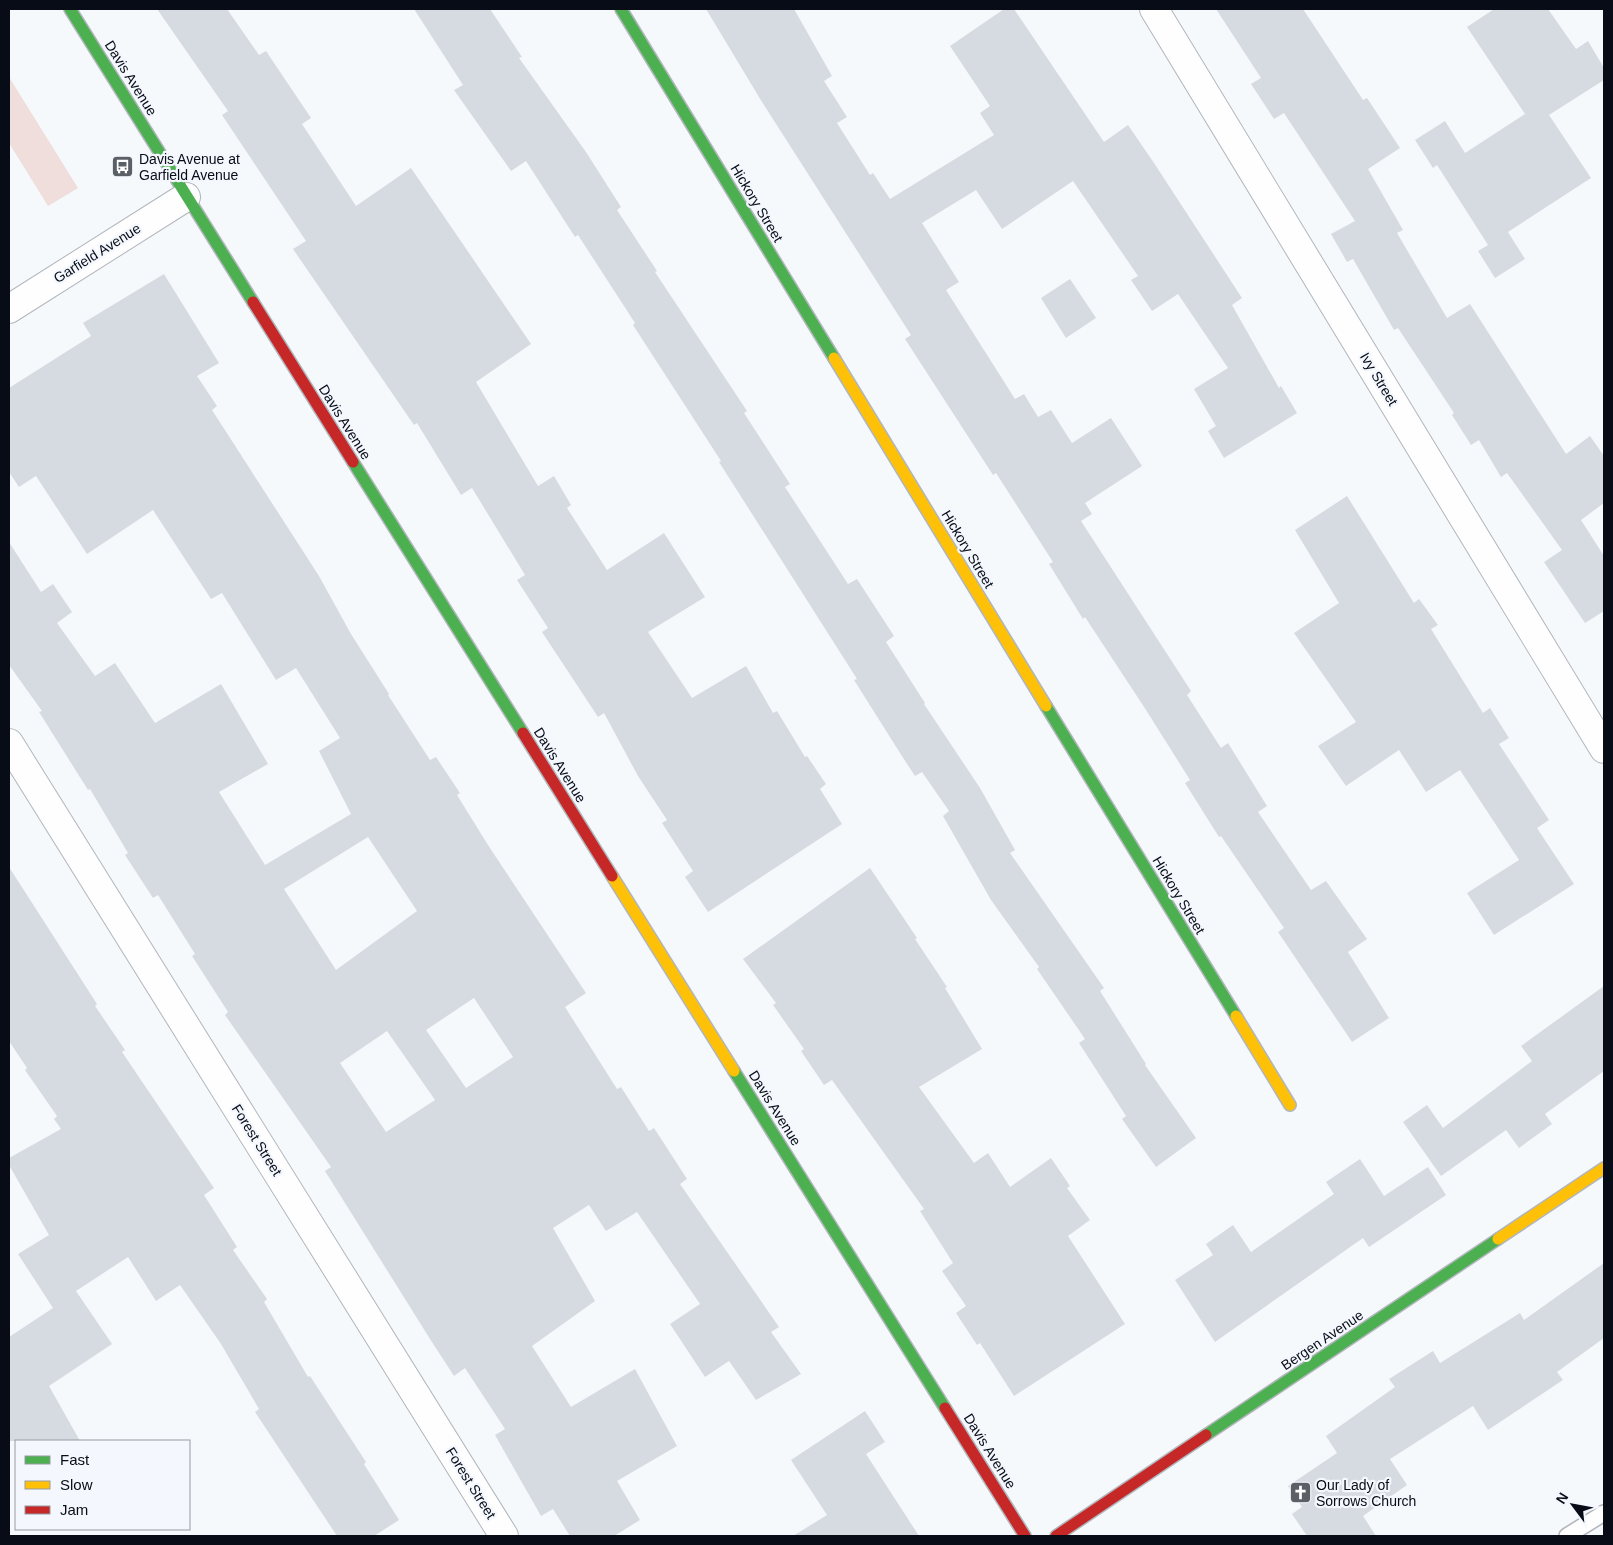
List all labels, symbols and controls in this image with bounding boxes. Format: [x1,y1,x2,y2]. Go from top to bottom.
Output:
street label: Davis Avenue [102,38,161,119]
place label: Davis Avenue at Garfield Avenue [139,151,240,183]
bus stop icon: Davis Avenue at Garfield Avenue [111,155,135,179]
street label: Hickory Street [728,161,787,245]
street label: Garfield Avenue [51,220,144,286]
street label: Ivy Street [1357,350,1401,409]
street label: Davis Avenue [316,382,375,463]
street label: Hickory Street [939,507,998,591]
street label: Davis Avenue [531,725,590,806]
street label: Hickory Street [1150,853,1209,937]
street label: Davis Avenue [746,1068,805,1149]
street label: Forest Street [229,1101,285,1179]
street label: Bergen Avenue [1278,1307,1366,1373]
street label: Davis Avenue [961,1411,1020,1492]
legend [15,1440,190,1530]
street label: Forest Street [443,1444,499,1522]
text: Fast [60,1451,90,1468]
text: Slow [60,1476,93,1493]
place label: Our Lady of Sorrows Church [1316,1477,1416,1509]
north arrow [1548,1480,1598,1530]
church icon: Our Lady of Sorrows Church [1288,1481,1312,1505]
text: N [1553,1490,1571,1507]
text: Jam [60,1501,88,1518]

